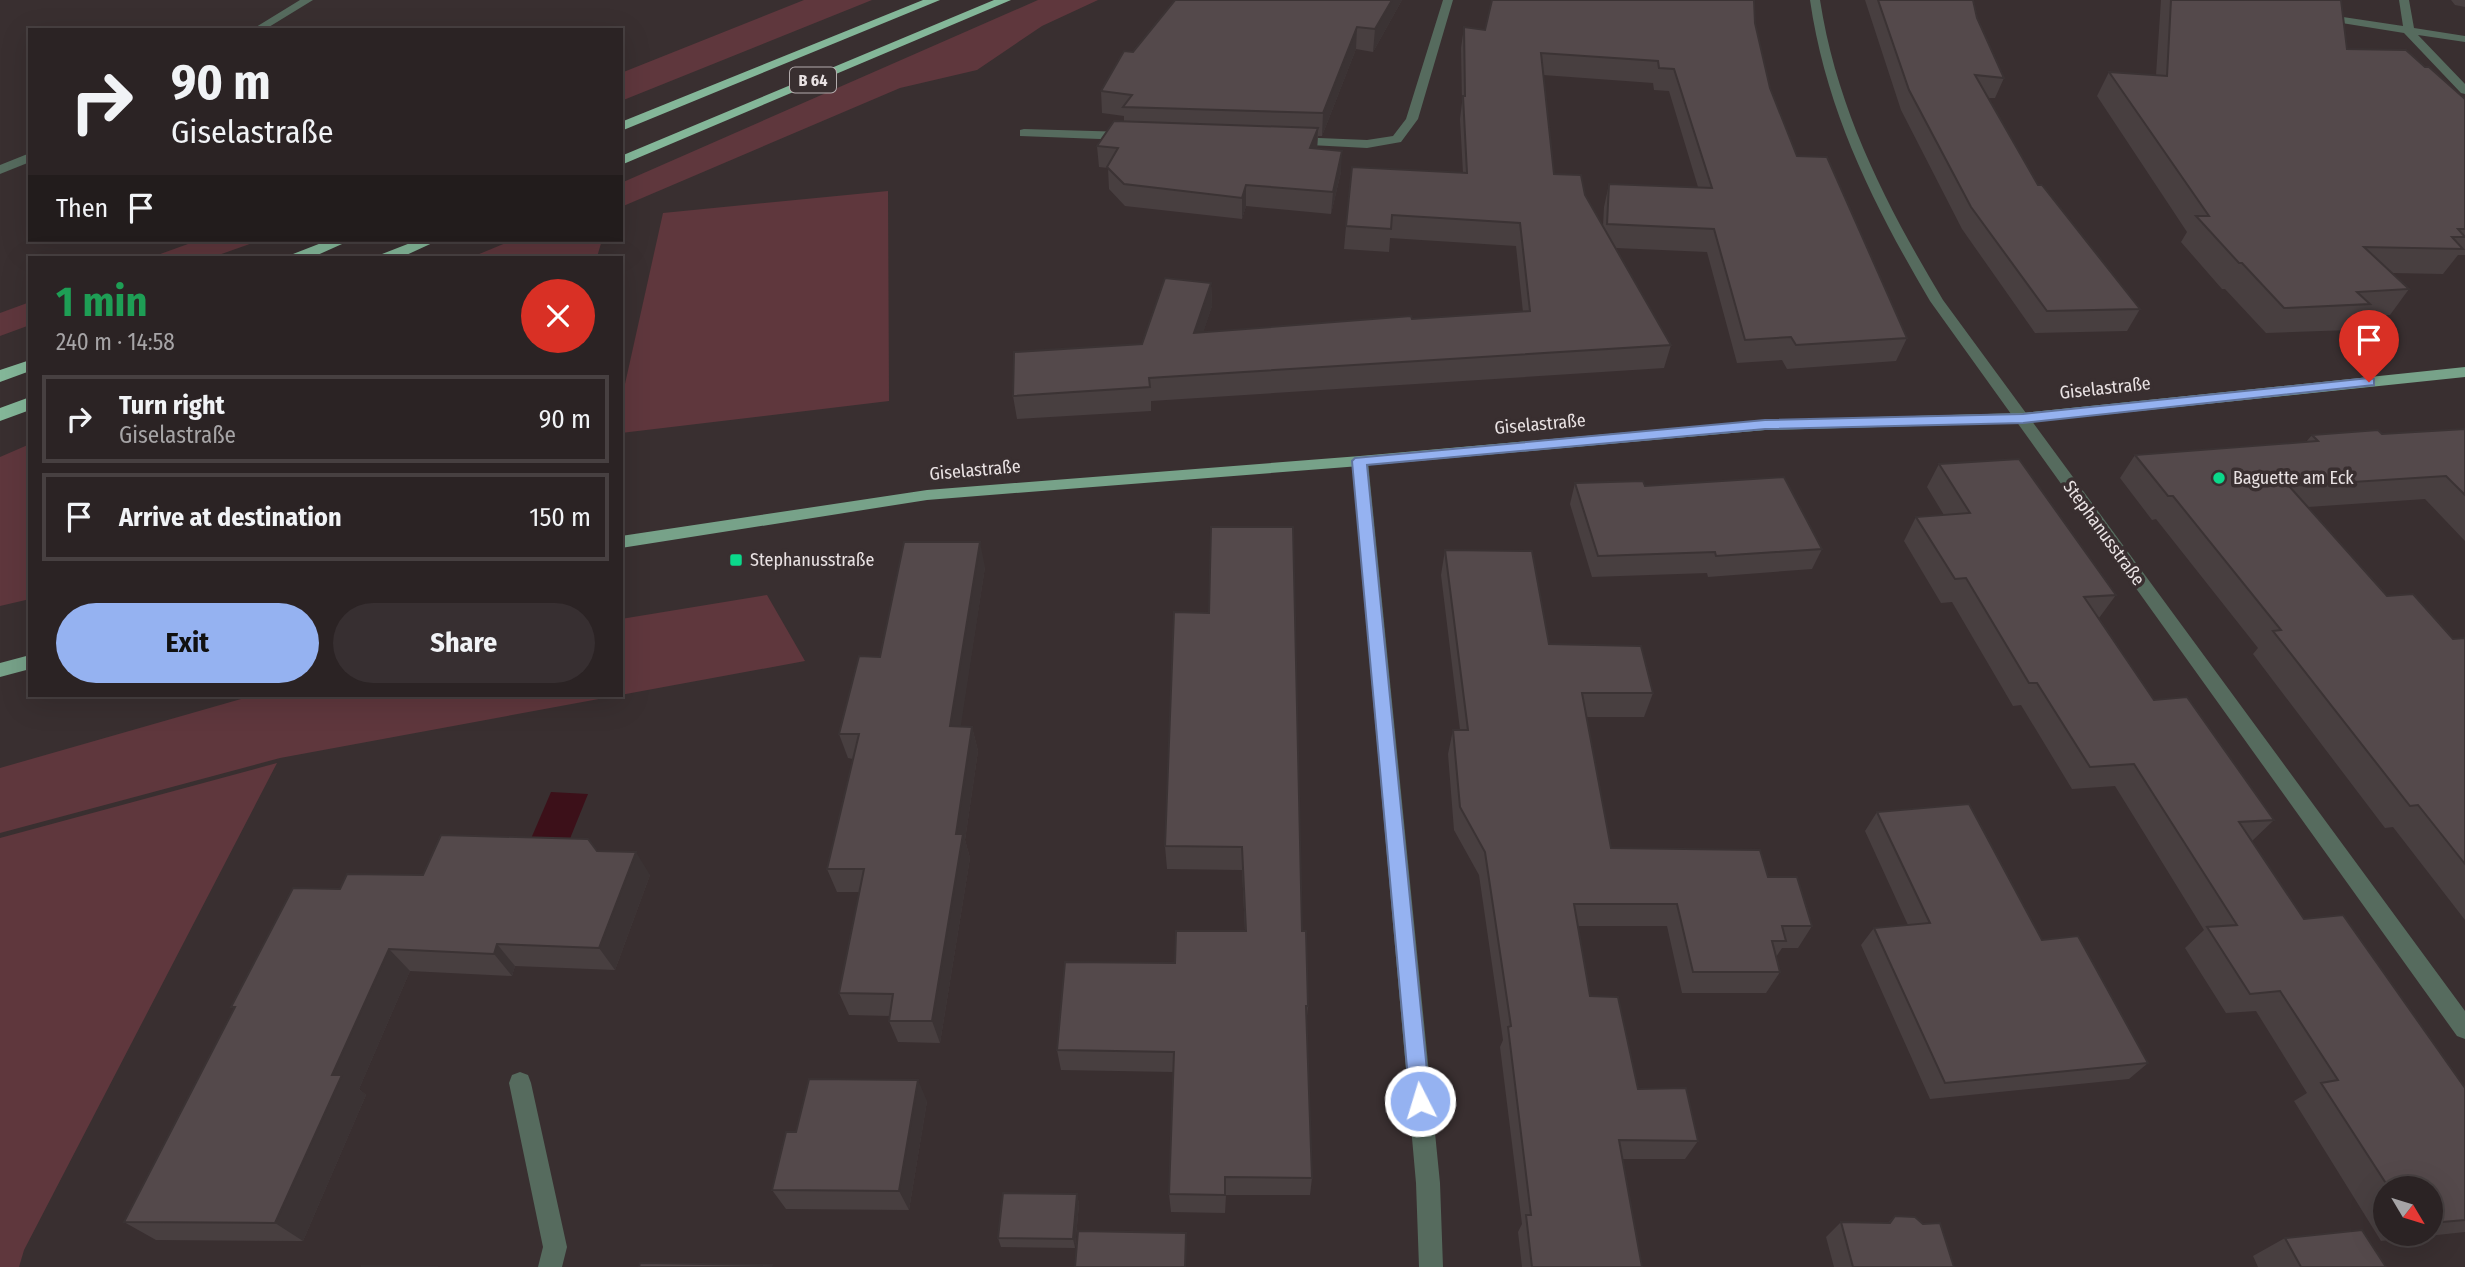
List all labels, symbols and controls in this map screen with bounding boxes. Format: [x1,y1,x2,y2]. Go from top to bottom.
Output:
text: 90 m [171,53,271,112]
icon: right [56,56,147,147]
road number: B 64 [790,68,836,92]
text: Giselastraße [171,113,334,151]
icon: arrive [122,189,160,227]
text: Then [56,193,108,224]
text: 1 min [56,277,147,327]
button: close [521,279,595,353]
pin [2339,310,2399,382]
icon: arrive [2350,321,2388,359]
text: 240 m · 14:58 [56,328,175,356]
street label: Giselastraße [2058,372,2152,404]
text: Turn right [119,390,225,421]
icon: right [60,400,98,438]
text: 90 m [539,404,591,435]
street label: Giselastraße [1494,409,1587,439]
text: Giselastraße [119,421,236,449]
street label: Giselastraße [929,455,1022,485]
place label: Baguette am Eck [2233,467,2354,489]
marker: Baguette am Eck [2211,470,2227,486]
street label: Stephanusstraße [2059,476,2150,590]
icon: arrive [60,498,98,536]
text: Arrive at destination [119,502,342,533]
text: 150 m [529,502,591,533]
place label: Stephanusstraße [750,549,874,571]
marker: Stephanusstraße [728,552,744,568]
button: Exit [56,603,319,683]
button: Share [333,603,595,683]
position arrow [1383,1064,1457,1138]
north arrow [2373,1176,2443,1246]
map controls [2373,1176,2443,1246]

